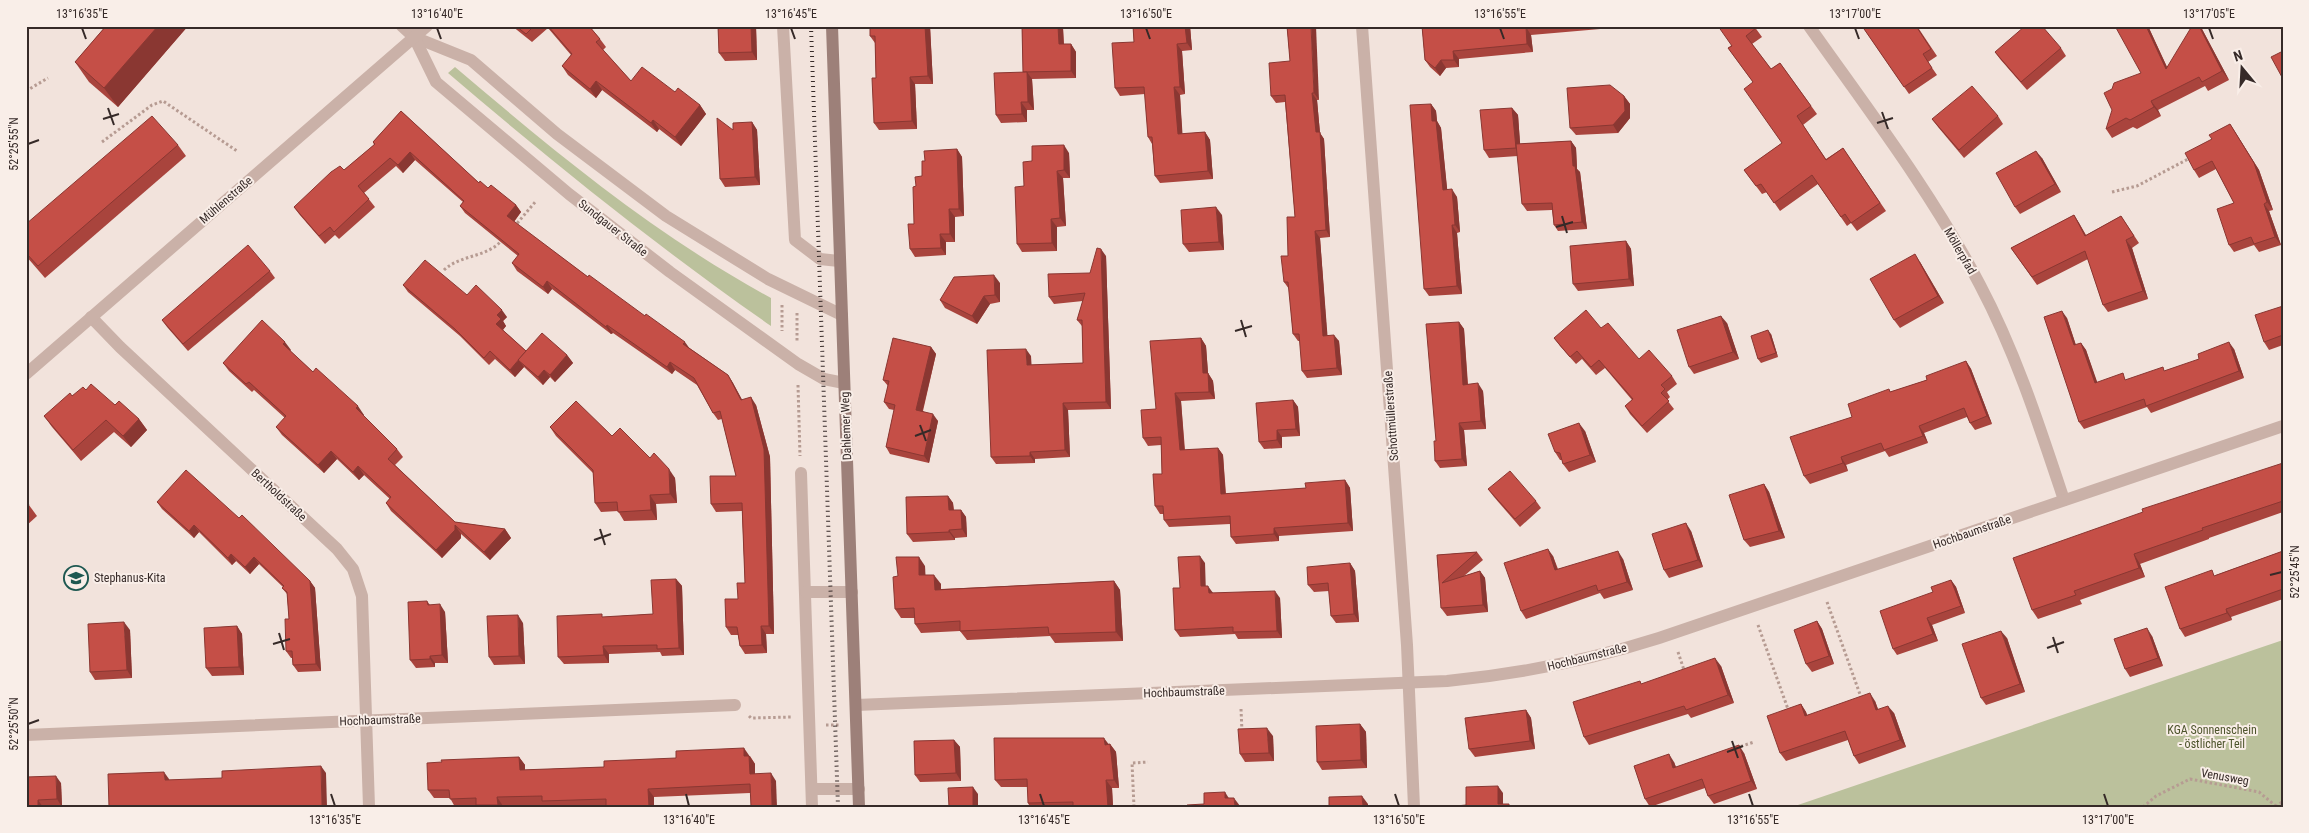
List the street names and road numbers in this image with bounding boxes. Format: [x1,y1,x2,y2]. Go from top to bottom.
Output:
street label: Mühlenstraße [197,173,255,227]
street label: Sundgauer Straße [576,197,651,260]
street label: Möllerpfad [1941,225,1979,277]
street label: Schottmüllerstraße [1381,370,1401,462]
street label: Dahlemer Weg [838,392,854,460]
street label: Bertholdstraße [249,466,310,524]
street label: Hochbaumstraße [1931,512,2013,552]
street label: Hochbaumstraße [1546,640,1629,674]
street label: Hochbaumstraße [1143,684,1225,700]
street label: Hochbaumstraße [339,712,421,728]
street label: Venusweg [2200,766,2250,788]

